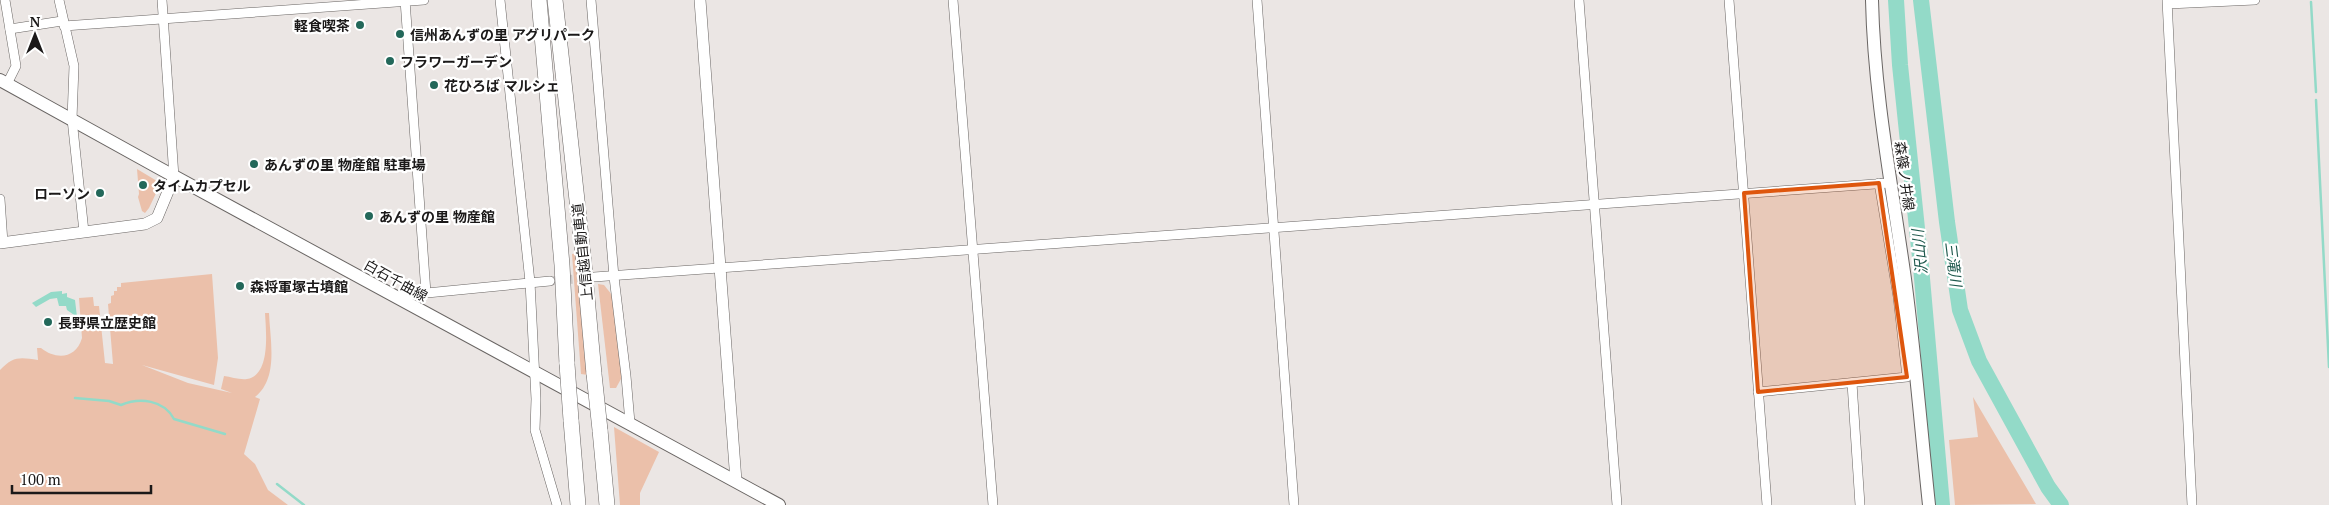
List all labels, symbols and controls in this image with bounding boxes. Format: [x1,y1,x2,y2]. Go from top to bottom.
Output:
north arrow [10,10,60,60]
text: N [30,12,41,31]
place label: 軽食喫茶 [294,16,350,35]
marker: 軽食喫茶 [354,19,366,31]
place label: 信州あんずの里 アグリパーク [410,25,595,44]
marker: 信州あんずの里 アグリパーク [394,28,406,40]
place label: フラワーガーデン [400,52,512,71]
marker: フラワーガーデン [384,55,396,67]
place label: 花ひろば マルシェ [444,76,560,95]
marker: 花ひろば マルシェ [428,79,440,91]
street label: 森篠ノ井線 [1891,140,1919,212]
place label: あんずの里 物産館 駐車場 [264,155,426,174]
marker: あんずの里 物産館 駐車場 [248,158,260,170]
place label: タイムカプセル [153,176,251,195]
marker: タイムカプセル [137,179,149,191]
place label: ローソン [34,184,90,203]
marker: ローソン [94,187,106,199]
street label: 上信越自動車道 [567,202,597,302]
place label: あんずの里 物産館 [379,207,495,226]
marker: あんずの里 物産館 [363,210,375,222]
water label: 沢山川 [1907,227,1931,275]
water label: 三滝川 [1941,240,1967,290]
street label: 白石千曲線 [361,255,431,305]
place label: 森将軍塚古墳館 [250,277,348,296]
marker: 森将軍塚古墳館 [234,280,246,292]
place label: 長野県立歴史館 [58,313,156,332]
marker: 長野県立歴史館 [42,316,54,328]
scale bar [12,462,151,494]
text: 100 m [20,469,61,489]

